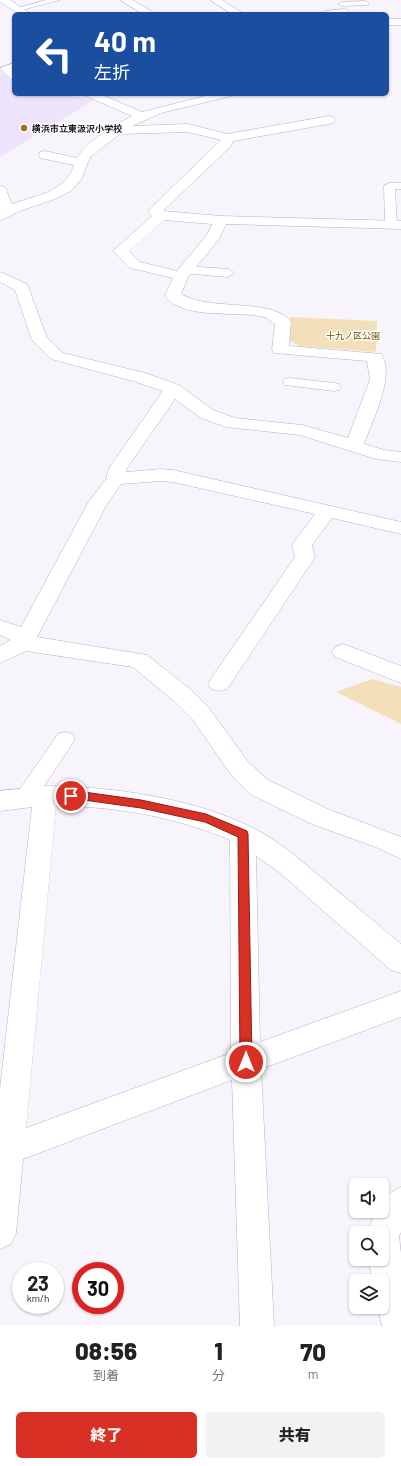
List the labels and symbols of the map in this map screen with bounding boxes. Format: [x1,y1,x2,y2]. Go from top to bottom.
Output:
marker: 横浜市立東汲沢小学校 [19,123,29,133]
place label: 横浜市立東汲沢小学校 [31,123,123,134]
park label: 十九ノ区公園 [326,330,380,341]
pin [54,779,88,813]
position arrow [225,1041,267,1083]
speed limit sign: 30 [72,1262,124,1314]

